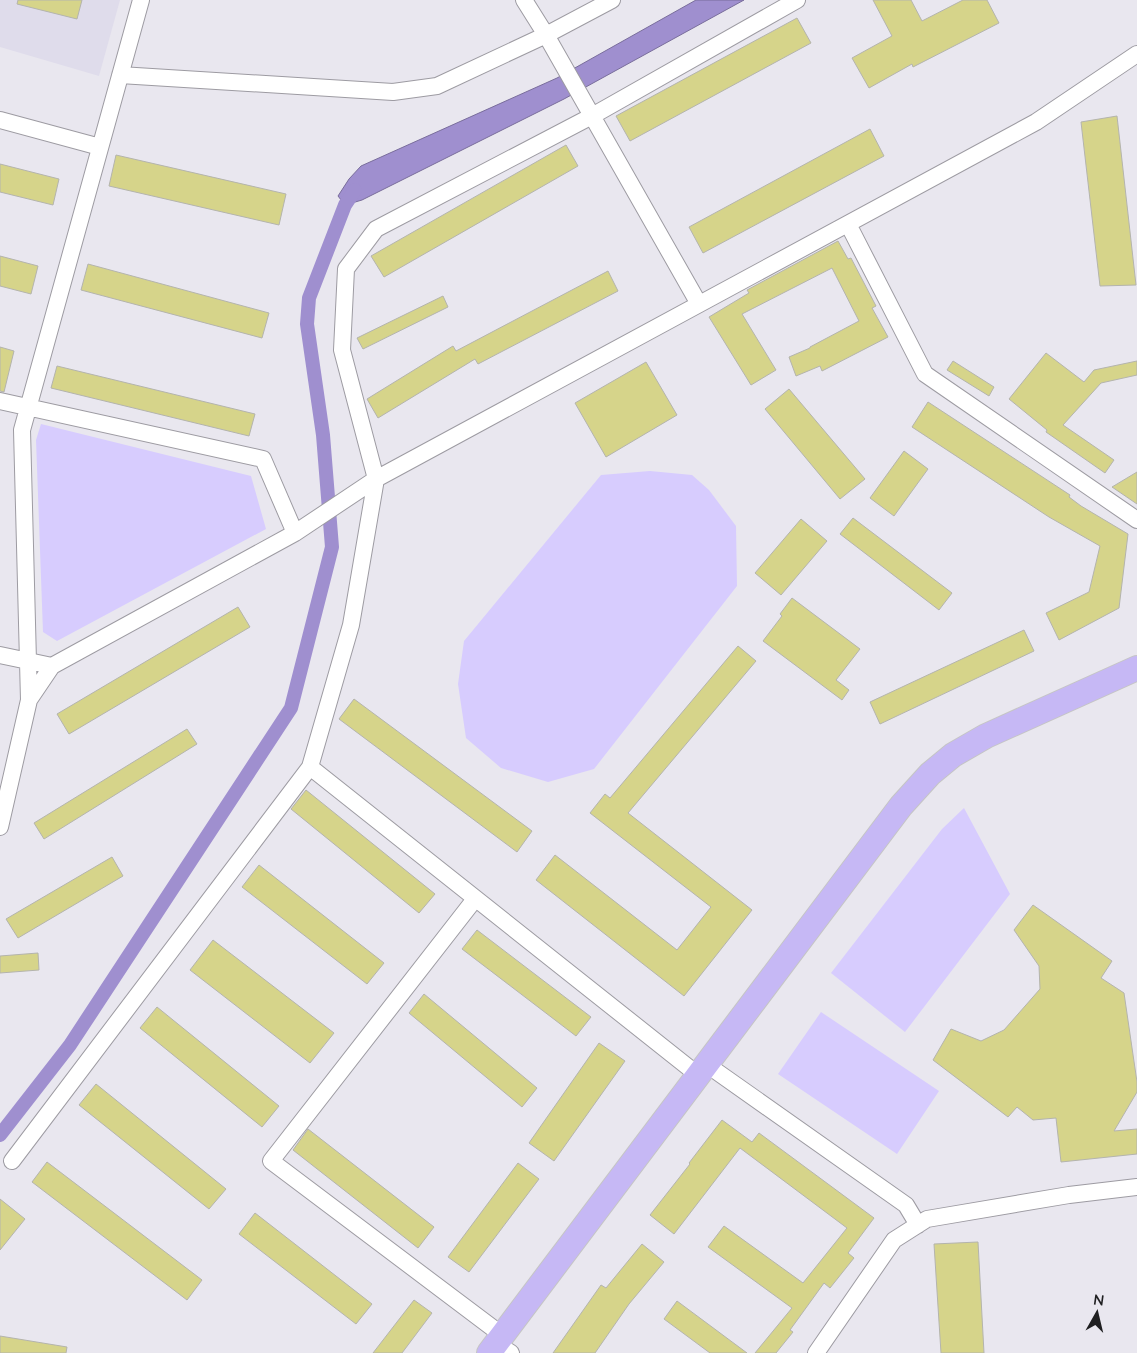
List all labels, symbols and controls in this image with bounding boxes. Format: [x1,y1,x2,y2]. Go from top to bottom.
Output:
north arrow [1072,1288,1122,1338]
text: N [1092,1290,1105,1309]

